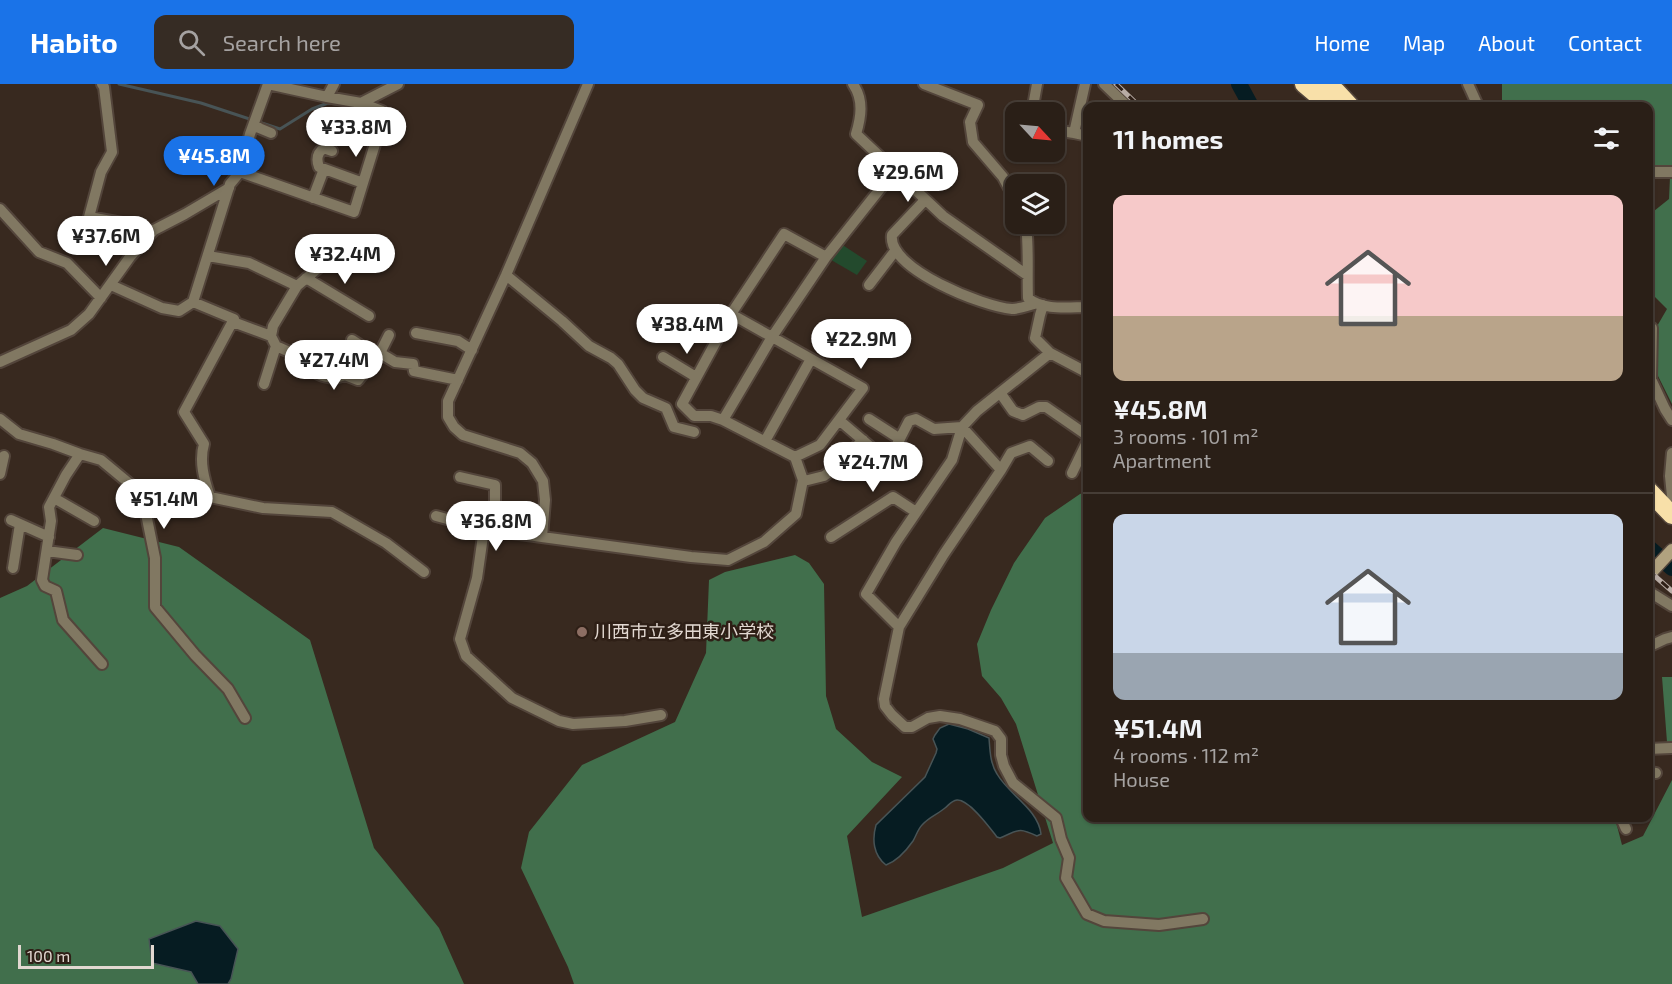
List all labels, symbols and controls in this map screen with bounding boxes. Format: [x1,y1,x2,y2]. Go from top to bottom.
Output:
search box [154,15,574,69]
text: Habito [30,25,118,59]
icon: search [175,26,208,59]
text: Search here [223,29,341,55]
text: Home [1314,30,1370,55]
text: Map [1403,30,1445,55]
text: About [1478,30,1535,55]
text: Contact [1568,30,1642,55]
north arrow [1005,102,1065,162]
map controls [1005,102,1065,234]
pin: ¥33.8M [307,107,405,158]
text: ¥33.8M [320,114,392,138]
icon: filters [1590,122,1623,155]
text: 11 homes [1113,123,1223,154]
pin: ¥45.8M [165,136,263,187]
text: ¥45.8M [178,143,250,167]
pin: ¥29.6M [859,152,957,203]
text: ¥29.6M [872,159,944,183]
button: layers [1005,174,1065,234]
pin: ¥37.6M [57,216,155,267]
text: ¥37.6M [71,223,141,247]
pin: ¥32.4M [296,234,394,285]
icon: home [1314,234,1422,342]
text: ¥32.4M [309,241,381,265]
pin: ¥38.4M [638,304,736,355]
text: ¥38.4M [651,311,723,335]
pin: ¥22.9M [812,319,910,370]
text: ¥22.9M [825,326,897,350]
pin: ¥27.4M [285,340,383,391]
text: ¥27.4M [299,347,369,371]
text: ¥45.8M [1113,393,1208,424]
text: 3 rooms · 101 m² [1113,424,1259,448]
pin: ¥24.7M [824,442,922,493]
text: Apartment [1113,448,1211,472]
text: ¥24.7M [838,449,908,473]
pin: ¥51.4M [115,479,213,530]
text: ¥51.4M [130,486,198,510]
pin: ¥36.8M [447,501,545,552]
text: ¥36.8M [460,508,532,532]
icon: home [1314,553,1422,661]
place label: 川西市立多田東小学校 [594,620,774,642]
marker: 川西市立多田東小学校 [575,625,589,639]
text: ¥51.4M [1113,712,1202,743]
text: 4 rooms · 112 m² [1113,743,1259,767]
text: House [1113,767,1170,791]
scale bar [18,942,154,970]
text: 100 m [27,946,70,965]

